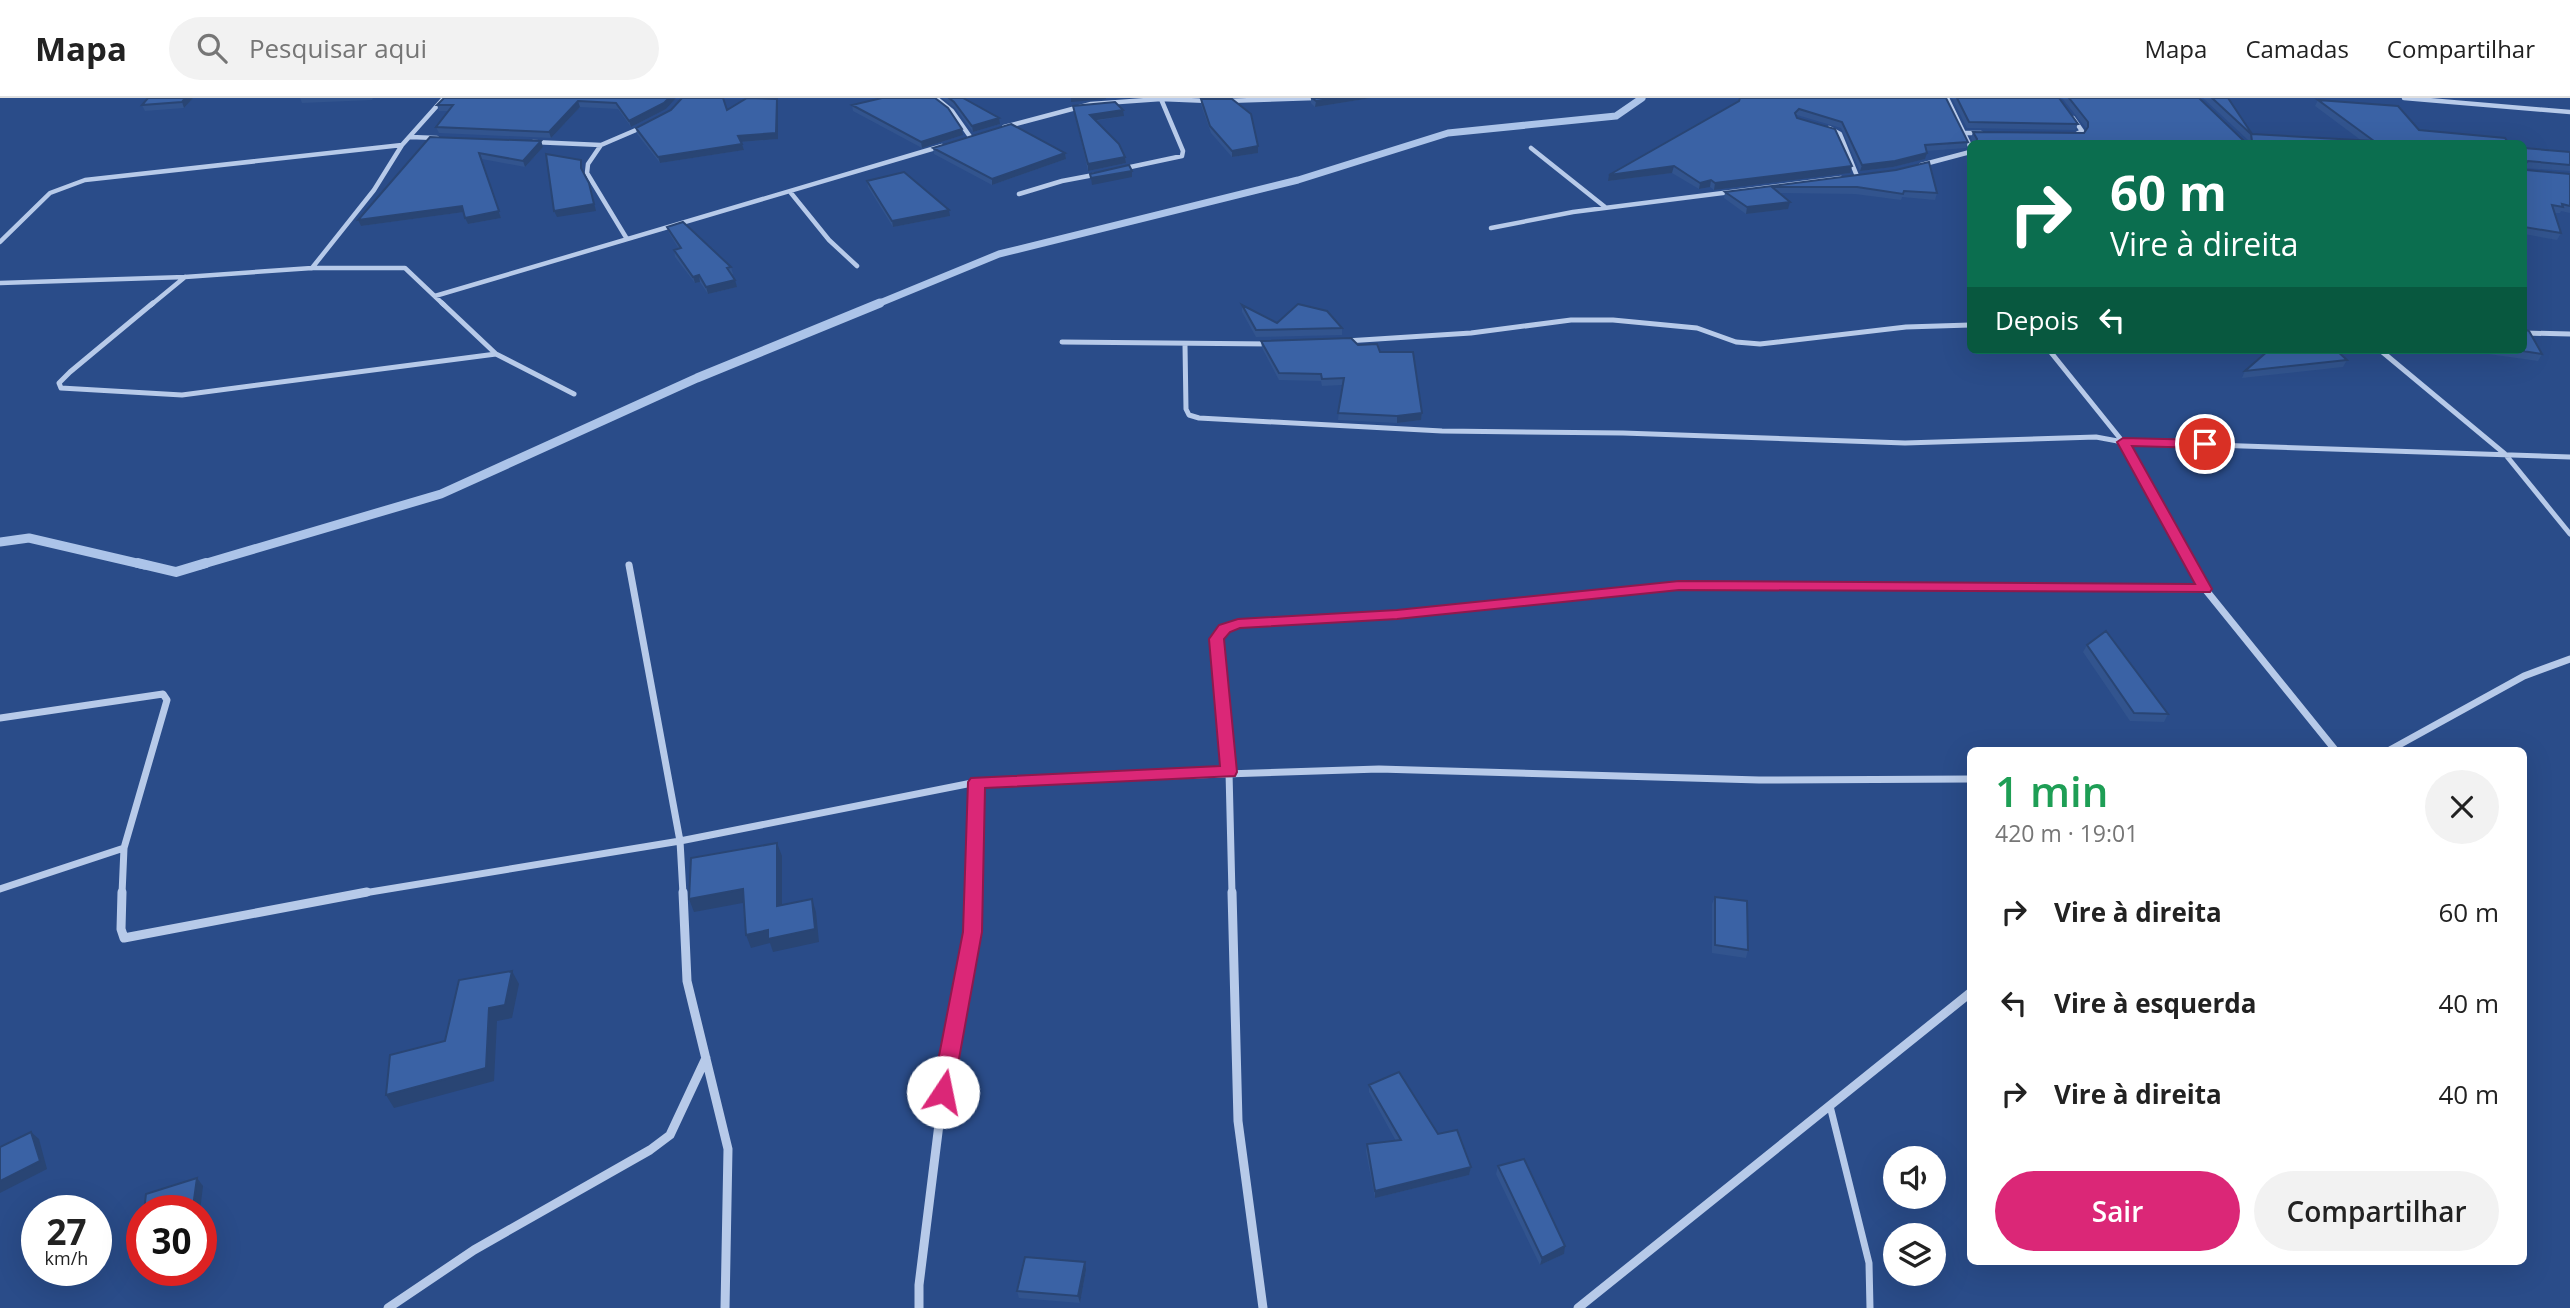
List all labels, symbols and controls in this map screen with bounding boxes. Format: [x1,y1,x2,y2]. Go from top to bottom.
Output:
search box [169,17,659,80]
text: Mapa [35,26,127,71]
icon: search [193,29,231,67]
text: Pesquisar aqui [249,30,427,66]
text: Mapa [2144,32,2207,65]
text: Camadas [2245,32,2349,65]
text: Compartilhar [2387,32,2535,65]
text: 60 m [2110,159,2227,225]
icon: right [1995,168,2086,259]
text: Vire à direita [2110,222,2299,265]
icon: left [2093,301,2131,339]
text: Depois [1995,302,2079,338]
pin [2175,414,2235,474]
icon: arrive [2186,425,2224,463]
text: 1 min [1995,762,2108,819]
button: close [2425,770,2499,844]
text: 420 m · 19:01 [1995,817,2138,849]
icon: right [1995,893,2033,931]
text: Vire à direita [2054,894,2222,930]
text: 60 m [2438,894,2499,930]
icon: left [1995,984,2033,1022]
text: Vire à esquerda [2054,985,2256,1021]
text: 40 m [2438,985,2499,1021]
position arrow [906,1055,980,1129]
icon: right [1995,1075,2033,1113]
text: Vire à direita [2054,1076,2222,1112]
text: 40 m [2438,1076,2499,1112]
map controls [1883,1146,1946,1286]
button: sound [1883,1146,1946,1209]
button: Sair [1995,1171,2240,1251]
button: Compartilhar [2254,1171,2499,1251]
speed limit sign: 30 [126,1195,217,1286]
text: 27 [46,1208,87,1255]
button: layers [1883,1223,1946,1286]
text: km/h [45,1246,88,1270]

